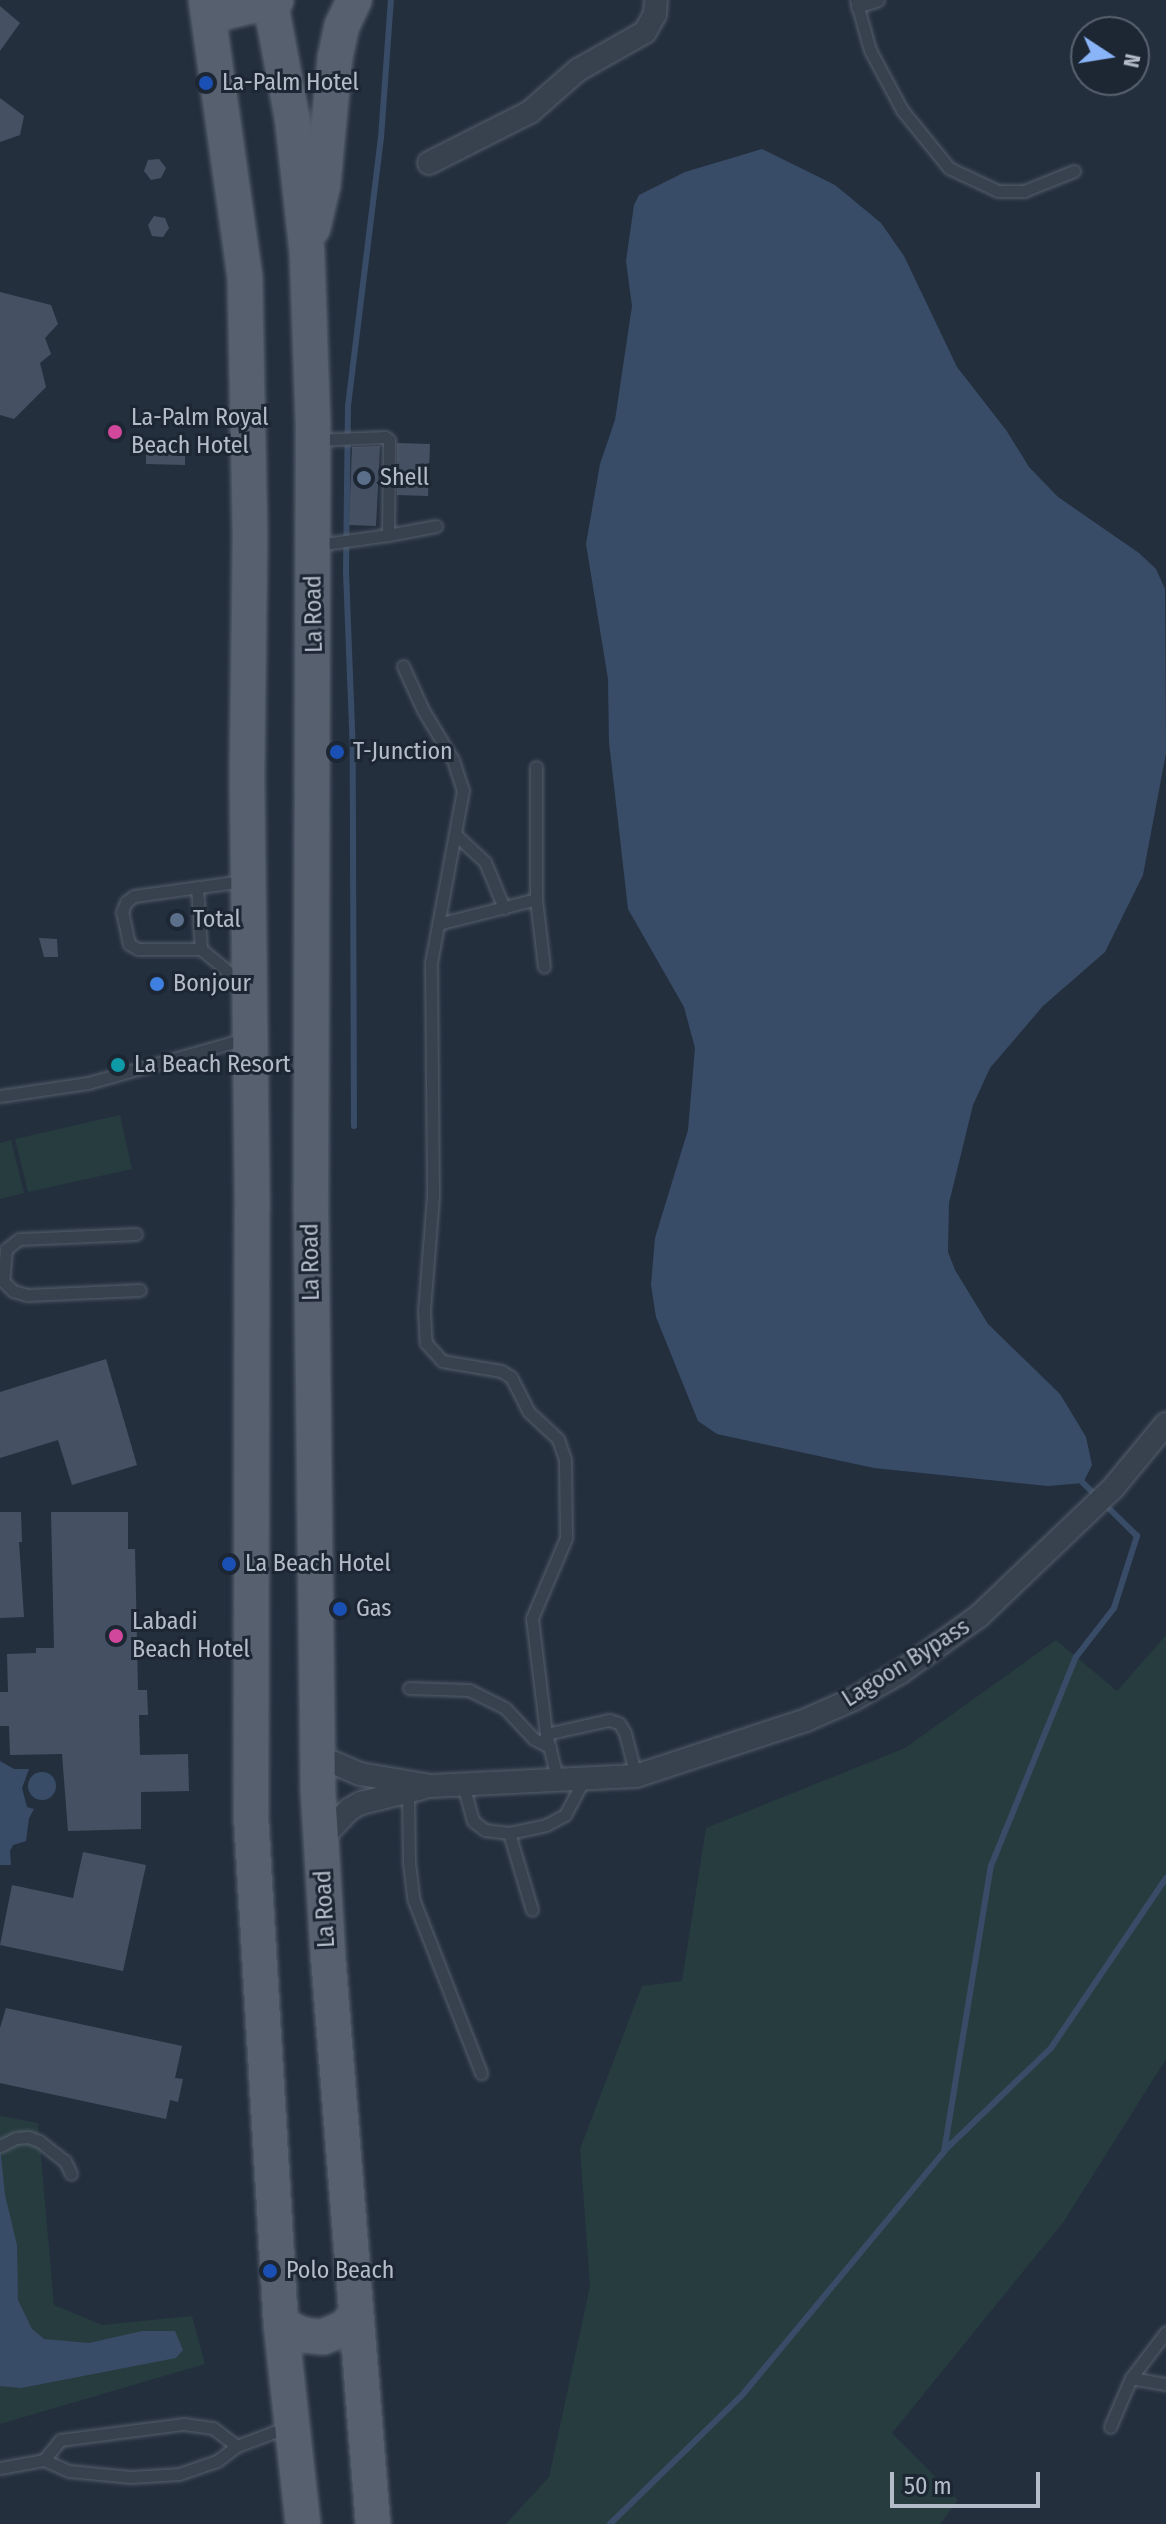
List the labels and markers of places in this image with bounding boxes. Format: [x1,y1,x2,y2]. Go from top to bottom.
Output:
place label: La-Palm Hotel [222,69,359,97]
marker: La-Palm Hotel [197,74,215,92]
place label: La-Palm Royal Beach Hotel [131,404,269,460]
marker: La-Palm Royal Beach Hotel [106,423,124,441]
place label: Shell [380,464,429,492]
marker: Shell [355,469,373,487]
place label: T-Junction [353,738,453,766]
marker: T-Junction [328,743,346,761]
place label: Total [193,906,241,934]
marker: Total [168,911,186,929]
place label: Bonjour [173,970,251,998]
marker: Bonjour [148,975,166,993]
place label: La Beach Resort [134,1051,291,1079]
marker: La Beach Resort [109,1056,127,1074]
place label: La Beach Hotel [245,1550,391,1578]
marker: La Beach Hotel [220,1555,238,1573]
place label: Gas [356,1595,392,1623]
marker: Gas [331,1600,349,1618]
place label: Labadi Beach Hotel [132,1608,250,1664]
marker: Labadi Beach Hotel [107,1627,125,1645]
place label: Polo Beach [286,2257,394,2285]
marker: Polo Beach [261,2262,279,2280]

